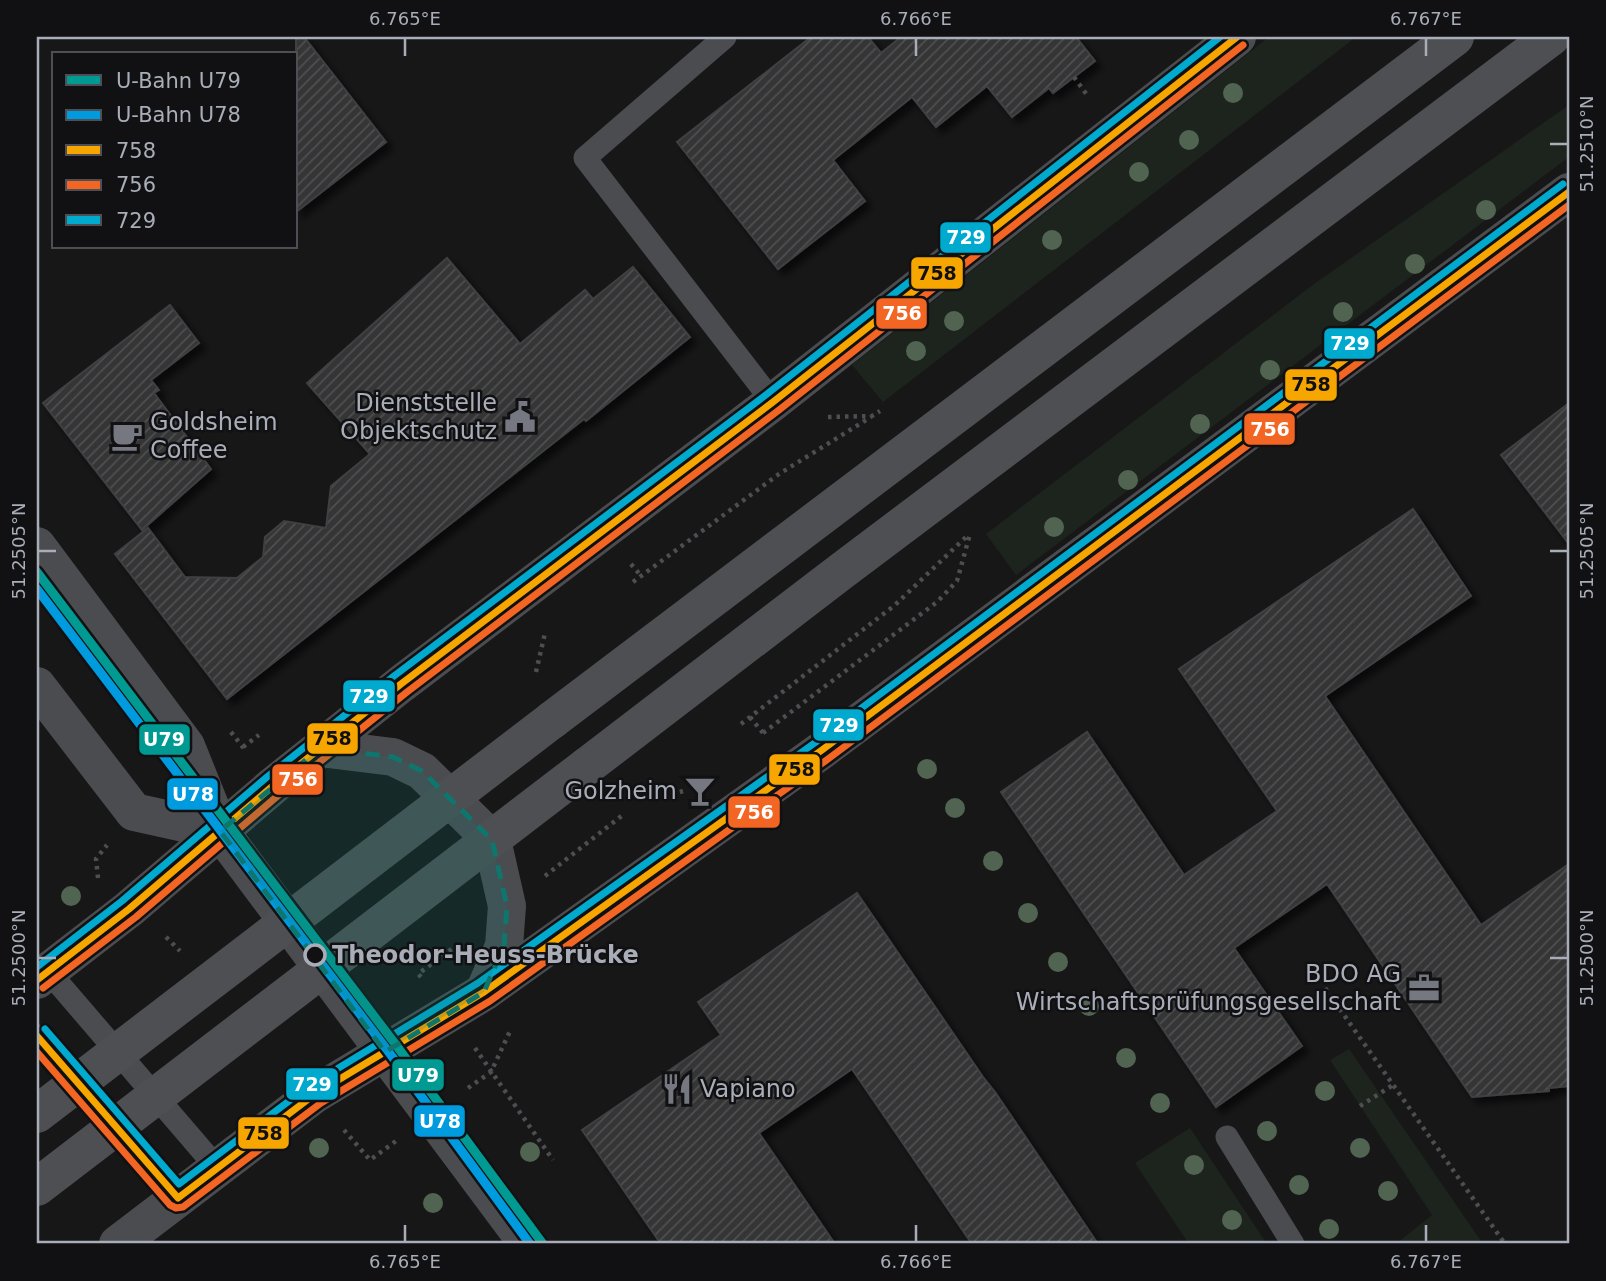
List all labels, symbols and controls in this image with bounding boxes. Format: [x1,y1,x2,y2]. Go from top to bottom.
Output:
text: 6.765°E [369,8,441,29]
text: 6.766°E [880,8,952,29]
text: 6.767°E [1390,8,1462,29]
legend [52,52,298,248]
text: U-Bahn U79 [116,69,241,93]
text: 51.2510°N [1576,96,1597,192]
text: U-Bahn U78 [116,103,241,127]
text: 758 [116,139,156,163]
text: 756 [116,173,156,197]
text: 729 [116,209,156,233]
line badge: 729 [939,221,992,254]
text: 729 [946,226,986,248]
line badge: 758 [910,256,964,290]
text: 758 [917,262,957,284]
line badge: 756 [875,297,928,330]
text: 756 [882,302,922,324]
line badge: 729 [1323,327,1376,360]
text: 729 [1330,332,1370,354]
line badge: 758 [1284,368,1338,402]
text: 758 [1291,373,1331,395]
place label: Dienststelle Objektschutz [340,389,497,445]
public building icon: Dienststelle Objektschutz [503,400,537,434]
place label: Goldsheim Coffee [150,408,278,464]
line badge: 756 [1243,412,1296,446]
text: 756 [1250,418,1290,440]
cafe icon: Goldsheim Coffee [110,419,144,453]
text: 51.2505°N [8,503,29,599]
text: 51.2505°N [1576,503,1597,599]
line badge: 729 [342,679,396,713]
text: 729 [349,685,389,707]
line badge: 729 [812,708,865,742]
text: 729 [819,714,859,736]
line badge: 758 [306,722,359,755]
line badge: U79 [138,723,191,756]
text: 758 [312,727,352,749]
text: U79 [143,728,185,750]
line badge: 758 [768,753,821,786]
text: 758 [775,758,815,780]
line badge: 756 [271,763,324,796]
text: 756 [278,768,318,790]
bar icon: Golzheim [683,774,717,808]
line badge: U78 [166,777,219,811]
place label: Golzheim [564,777,677,805]
text: U78 [172,783,214,805]
line badge: 756 [727,795,781,829]
text: 756 [734,801,774,823]
text: 51.2500°N [8,910,29,1006]
text: 51.2500°N [1576,910,1597,1006]
place label: Theodor-Heuss-Brücke [332,941,639,969]
marker: Theodor-Heuss-Brücke [304,944,326,966]
place label: BDO AG Wirtschaftsprüfungsgesellschaft [1016,960,1401,1016]
office icon: BDO AG Wirtschaftsprüfungsgesellschaft [1407,971,1441,1005]
line badge: U79 [391,1058,445,1092]
text: U79 [397,1064,439,1086]
line badge: 729 [285,1067,339,1101]
restaurant icon: Vapiano [660,1072,694,1106]
text: 729 [292,1073,332,1095]
place label: Vapiano [700,1075,796,1103]
line badge: U78 [413,1104,466,1138]
text: U78 [419,1110,461,1132]
line badge: 758 [237,1116,290,1150]
text: 758 [243,1122,283,1144]
text: 6.765°E [369,1251,441,1272]
text: 6.766°E [880,1251,952,1272]
text: 6.767°E [1390,1251,1462,1272]

